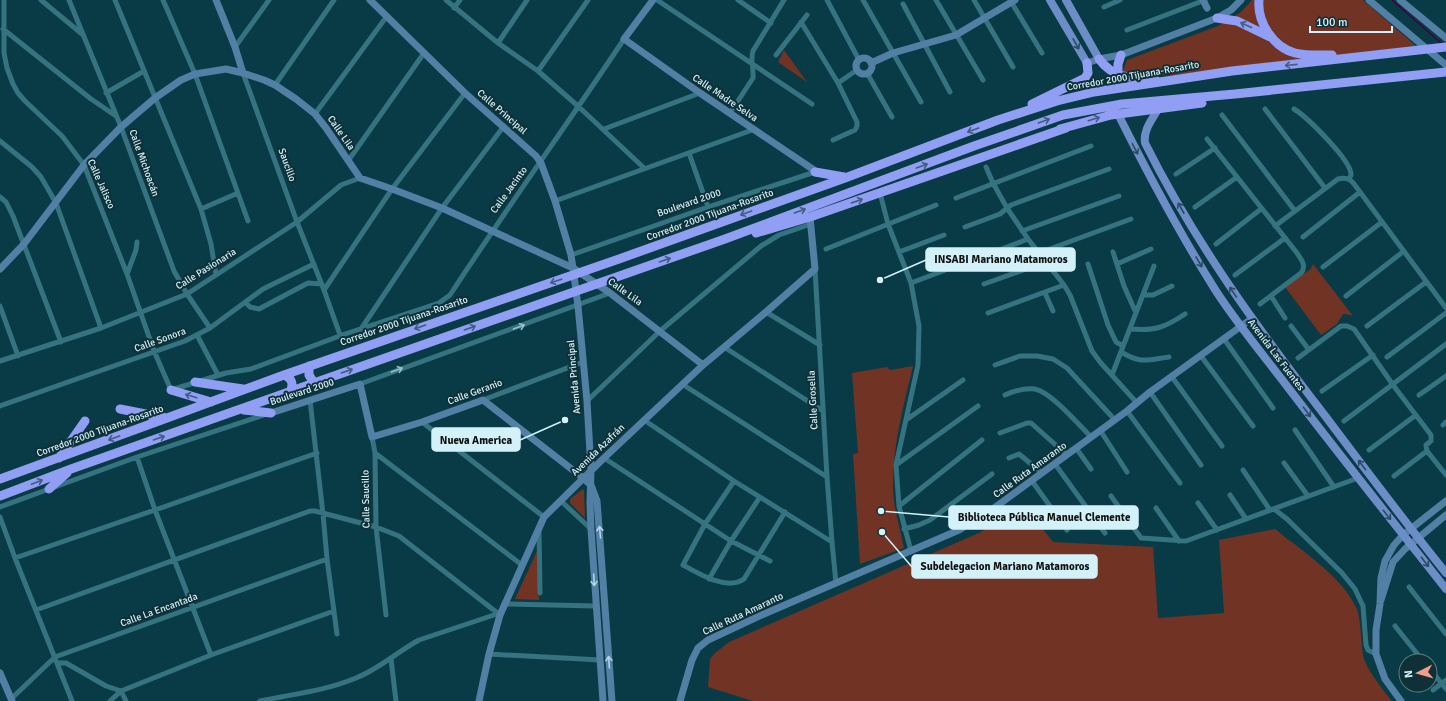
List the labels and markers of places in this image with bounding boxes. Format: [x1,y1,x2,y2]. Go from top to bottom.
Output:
callout: INSABI Mariano Matamoros [926,248,1075,271]
callout: Nueva America [432,428,520,451]
callout: Biblioteca Pública Manuel Clemente [949,506,1138,529]
callout: Subdelegacion Mariano Matamoros [912,555,1097,578]

